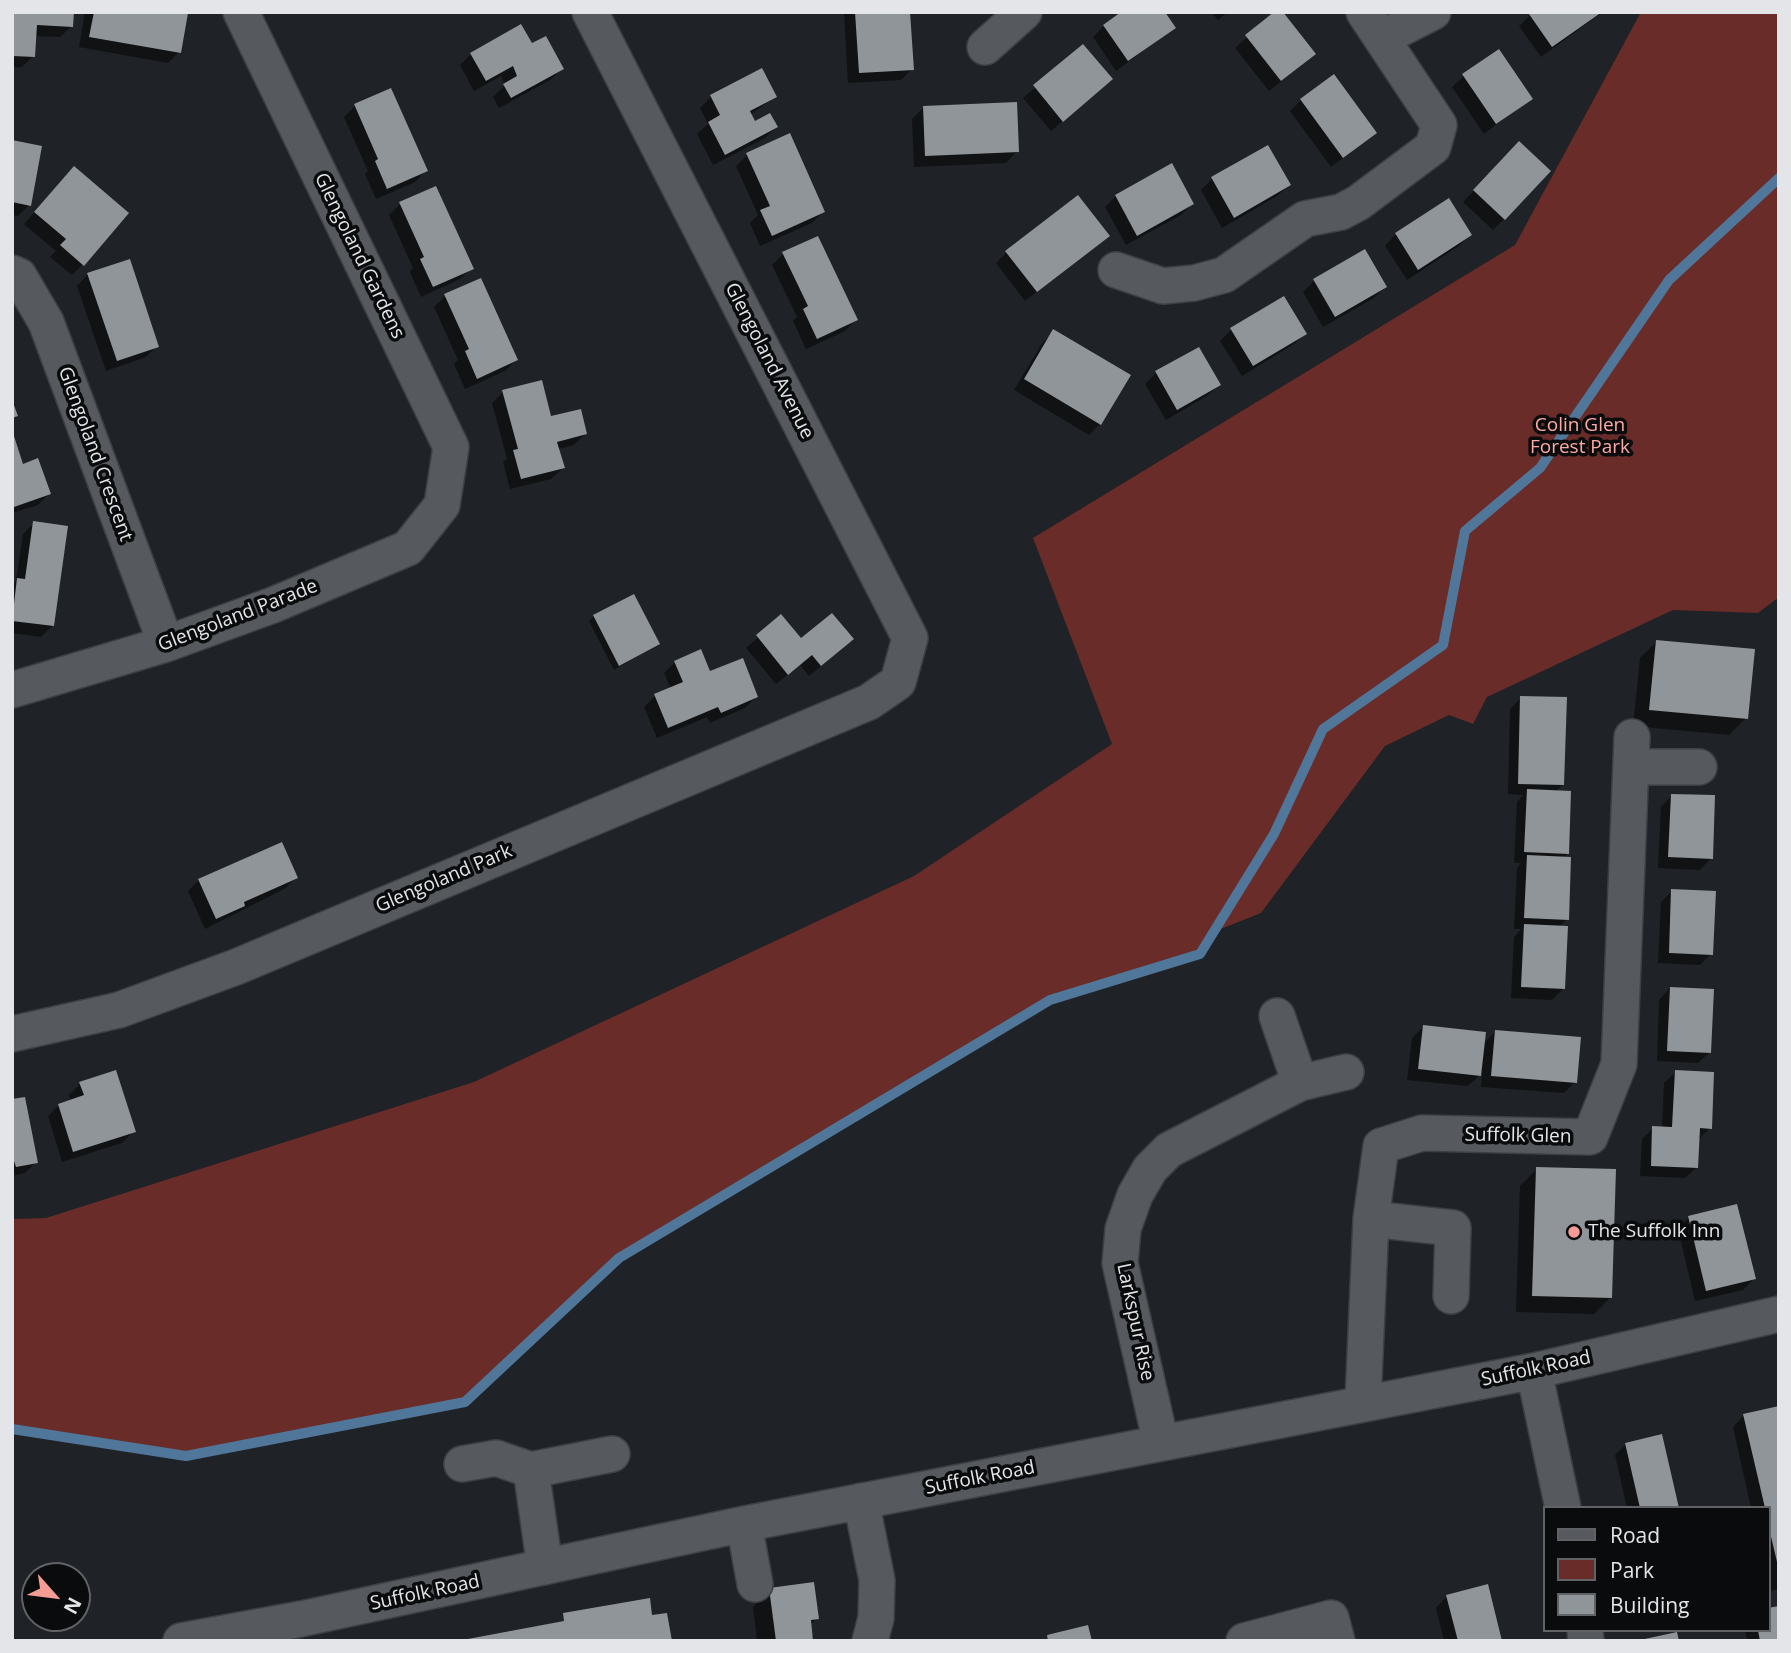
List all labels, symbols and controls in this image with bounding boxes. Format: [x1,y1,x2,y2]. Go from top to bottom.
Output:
street label: Glengoland Gardens [309,169,409,343]
street label: Glengoland Avenue [720,279,818,443]
street label: Glengoland Crescent [53,364,137,544]
park label: Colin Glen Forest Park [1530,415,1630,459]
street label: Glengoland Parade [155,575,321,657]
street label: Glengoland Park [372,840,516,918]
street label: Suffolk Glen [1464,1124,1572,1148]
place label: The Suffolk Inn [1588,1221,1720,1243]
marker: The Suffolk Inn [1566,1224,1582,1240]
street label: Larkspur Rise [1111,1261,1159,1383]
street label: Suffolk Road [1479,1346,1593,1392]
street label: Suffolk Road [923,1456,1037,1500]
legend [1542,1506,1770,1632]
text: Road [1610,1521,1660,1549]
text: Park [1610,1556,1654,1584]
north arrow [21,1562,91,1632]
street label: Suffolk Road [368,1570,482,1616]
text: Building [1610,1591,1689,1619]
text: N [58,1593,88,1619]

